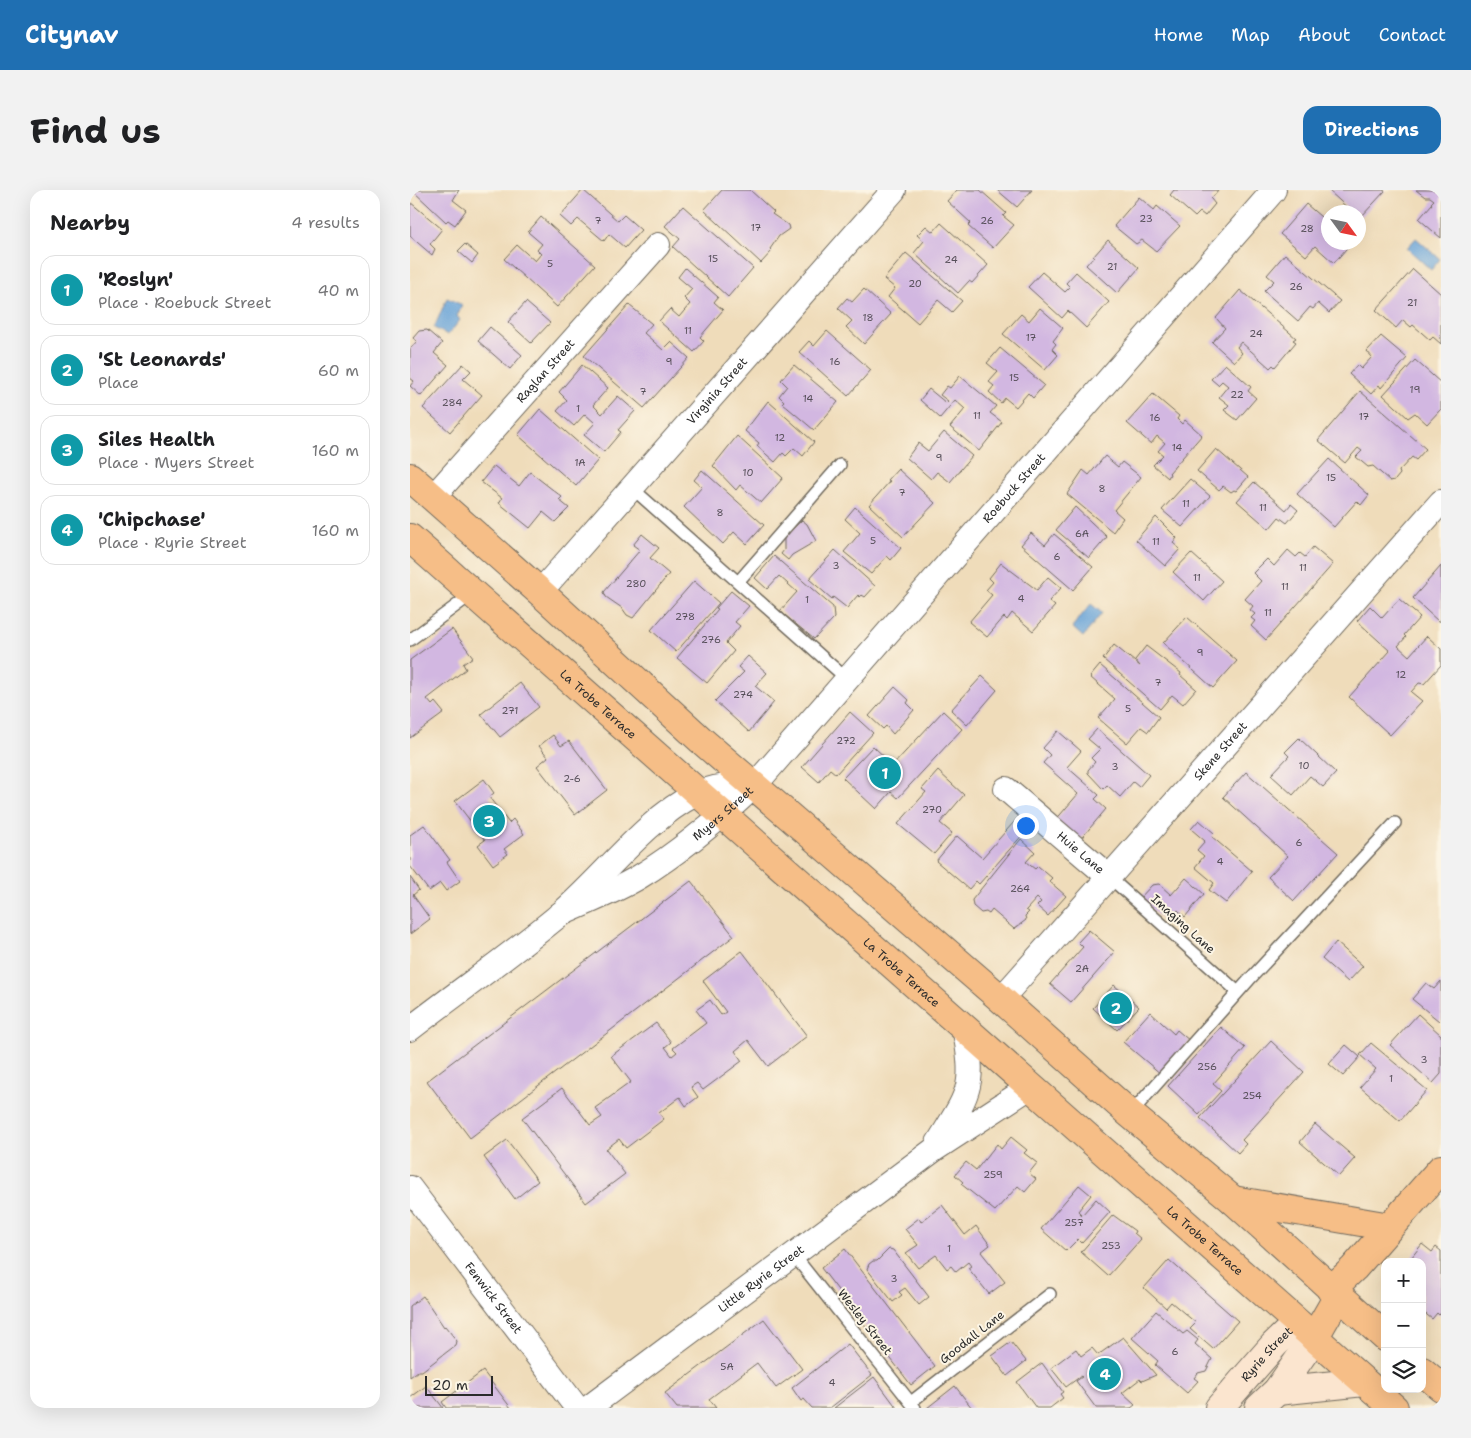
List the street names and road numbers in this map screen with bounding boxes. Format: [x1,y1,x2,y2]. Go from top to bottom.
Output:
street label: Raglan Street [513,336,578,406]
street label: Virginia Street [683,354,751,428]
street label: Roebuck Street [979,450,1049,526]
street label: La Trobe Terrace [556,666,640,743]
street label: Skene Street [1190,718,1251,784]
street label: Myers Street [689,783,757,844]
street label: Huie Lane [1053,828,1108,878]
street label: Imaging Lane [1148,891,1219,957]
street label: La Trobe Terrace [860,934,943,1011]
street label: La Trobe Terrace [1163,1203,1247,1279]
street label: Little Ryrie Street [715,1241,807,1316]
street label: Fenwick Street [461,1259,526,1337]
street label: Wesley Street [834,1286,896,1358]
street label: Goodall Lane [936,1307,1008,1367]
street label: Ryrie Street [1237,1323,1296,1385]

